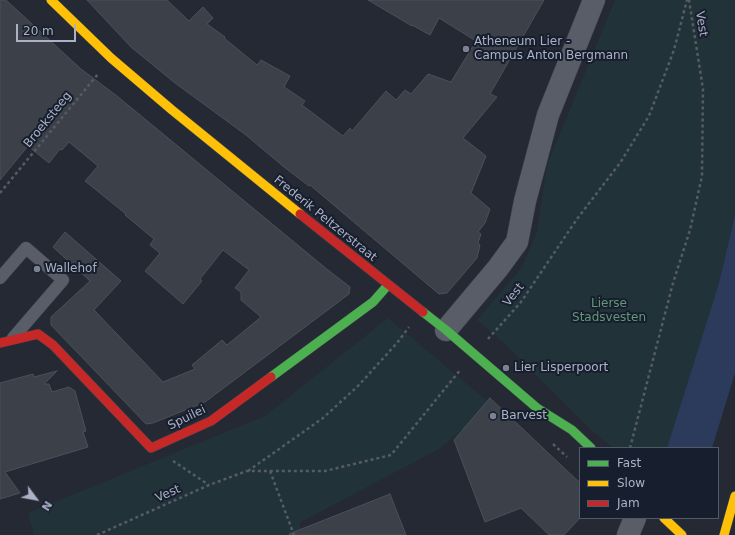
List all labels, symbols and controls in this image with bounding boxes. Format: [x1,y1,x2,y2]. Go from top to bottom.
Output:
street label: Vest [692,10,710,38]
scale bar [18,16,78,42]
text: 20 m [23,24,54,38]
place label: Atheneum Lier - Campus Anton Bergmann [474,35,628,63]
marker: Atheneum Lier - Campus Anton Bergmann [461,44,471,54]
street label: Broeksteeg [21,89,75,151]
street label: Frederik Peltzerstraat [271,173,379,265]
place label: Wallehof [45,262,97,276]
marker: Wallehof [32,264,42,274]
street label: Vest [500,280,528,310]
park label: Lierse Stadsvesten [572,297,646,325]
place label: Lier Lisperpoort [514,361,608,375]
marker: Lier Lisperpoort [501,363,511,373]
street label: Spuilei [166,403,208,433]
place label: Barvest [501,409,547,423]
marker: Barvest [488,411,498,421]
legend [579,447,719,519]
text: Fast [617,456,641,470]
text: Slow [617,476,645,490]
north arrow [16,479,56,519]
street label: Vest [153,482,183,506]
text: Jam [617,496,640,510]
text: N [39,498,55,513]

